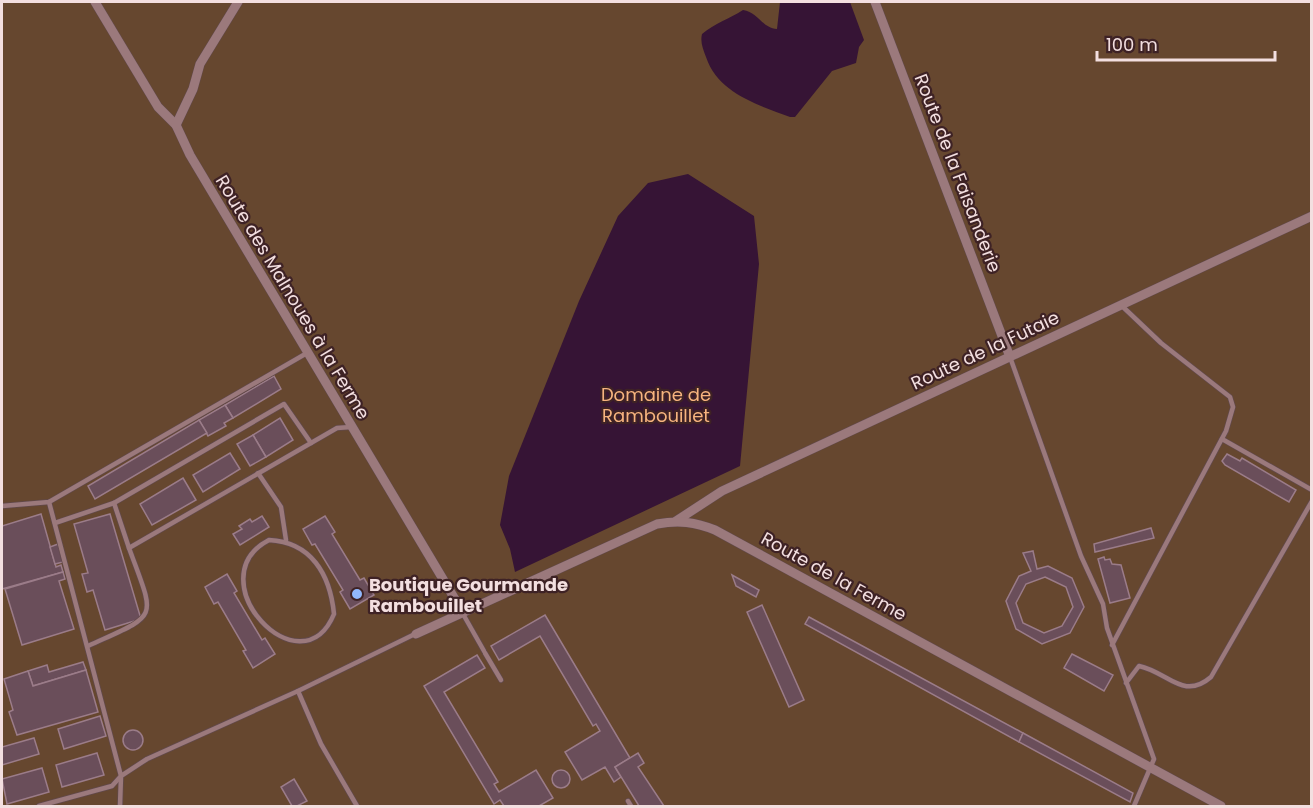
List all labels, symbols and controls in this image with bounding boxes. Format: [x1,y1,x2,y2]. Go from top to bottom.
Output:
scale bar [1097,24,1276,62]
text: 100 m [1106,32,1158,57]
street label: Route de la Faisanderie [909,70,1007,276]
street label: Route des Malnoues à la Ferme [210,170,376,424]
street label: Route de la Futaie [907,305,1063,395]
park label: Domaine de Rambouillet [601,382,711,428]
street label: Route de la Ferme [757,526,911,626]
place label: Boutique Gourmande Rambouillet [369,572,568,618]
marker: Boutique Gourmande Rambouillet [350,587,364,601]

